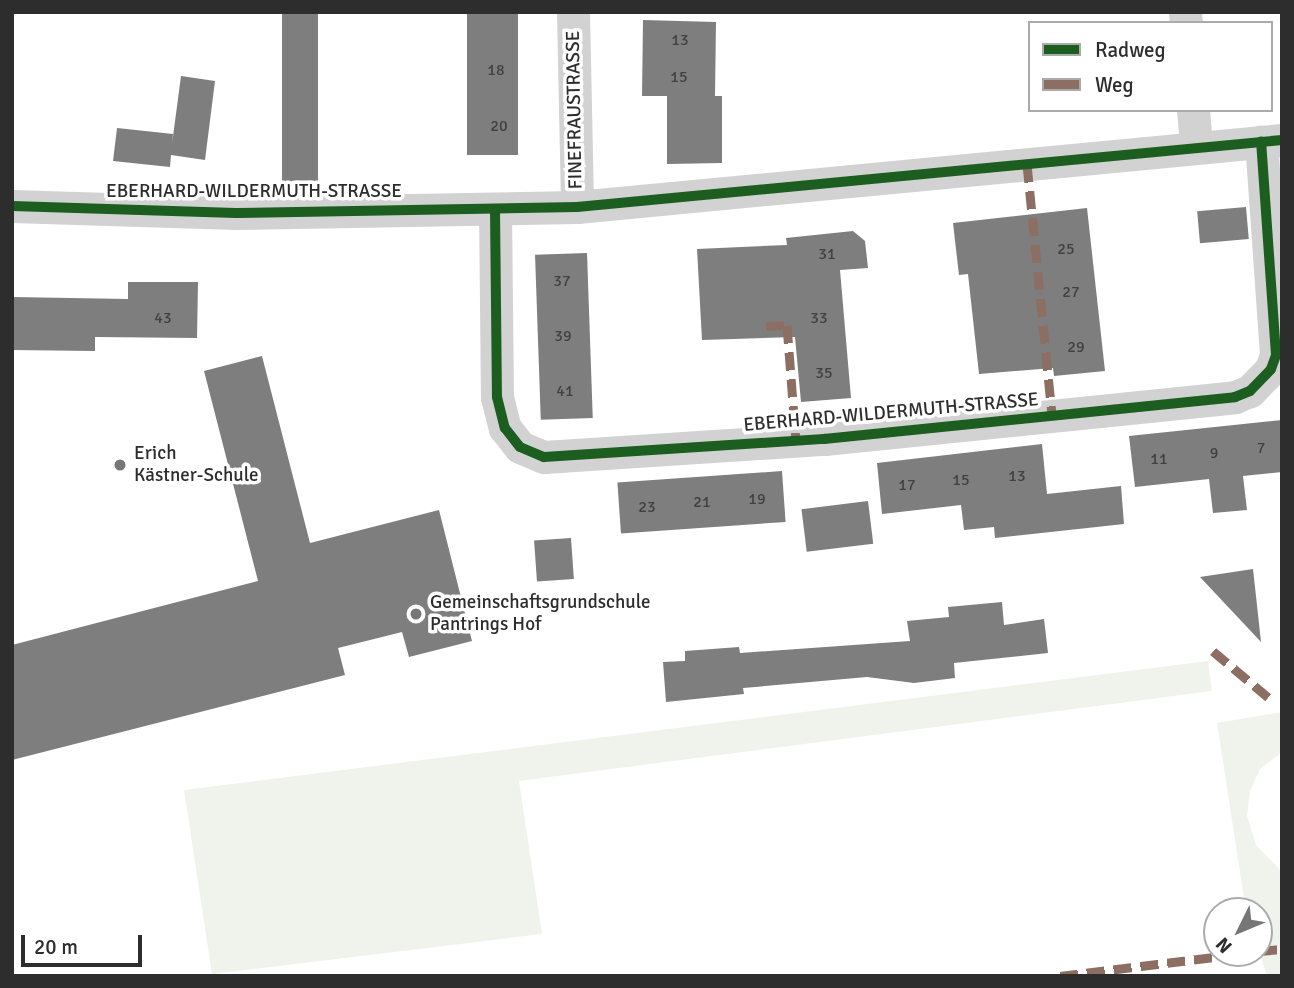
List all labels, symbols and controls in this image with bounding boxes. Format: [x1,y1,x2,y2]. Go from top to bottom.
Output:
legend [1028,21,1273,112]
street label: FINEFRAUSTRASSE [562,30,588,190]
house number: 13 [671,30,689,50]
text: Radweg [1095,37,1166,63]
house number: 18 [487,60,505,80]
house number: 15 [670,67,688,87]
text: Weg [1095,72,1134,98]
house number: 20 [490,116,508,136]
street label: EBERHARD-WILDERMUTH-STRASSE [106,181,402,203]
house number: 25 [1057,239,1075,259]
house number: 31 [818,244,836,264]
house number: 37 [553,271,571,291]
house number: 27 [1062,282,1080,302]
house number: 43 [154,308,172,328]
house number: 33 [810,308,828,328]
house number: 39 [554,326,572,346]
house number: 29 [1067,337,1085,357]
house number: 35 [815,363,833,383]
house number: 41 [556,381,574,401]
street label: EBERHARD-WILDERMUTH-STRASSE [742,389,1040,437]
house number: 7 [1257,438,1265,458]
place label: Erich Kästner-Schule [134,443,259,487]
house number: 9 [1210,443,1218,463]
house number: 11 [1150,449,1168,469]
marker: Erich Kästner-Schule [112,457,128,473]
house number: 13 [1008,466,1026,486]
house number: 15 [952,470,970,490]
house number: 17 [898,475,916,495]
house number: 19 [748,489,766,509]
house number: 21 [693,492,711,512]
house number: 23 [638,497,656,517]
place label: Gemeinschaftsgrundschule Pantrings Hof [430,592,651,636]
marker: Gemeinschaftsgrundschule Pantrings Hof [408,606,424,622]
north arrow [1203,897,1273,967]
scale bar [24,922,145,966]
text: N [1211,932,1237,958]
text: 20 m [34,934,78,960]

